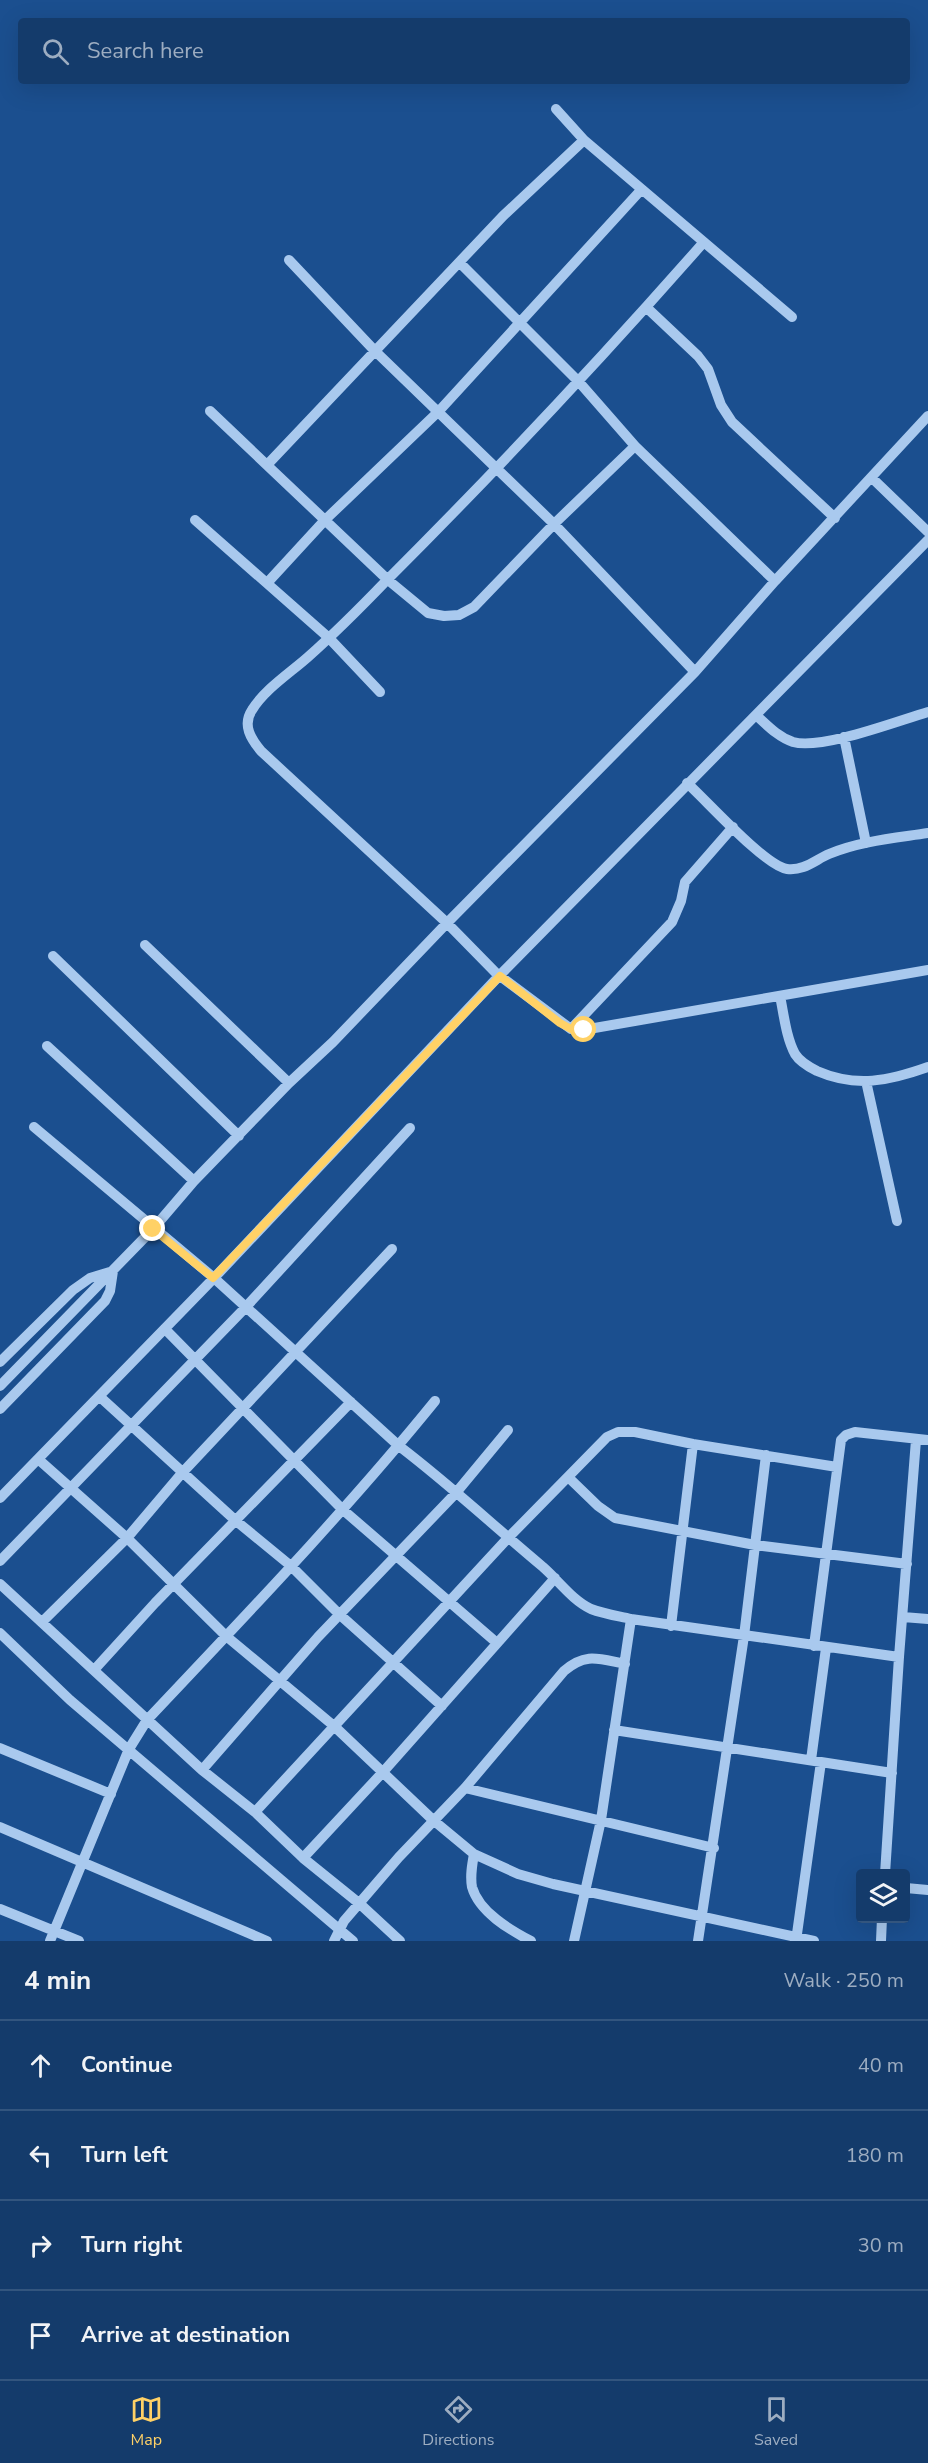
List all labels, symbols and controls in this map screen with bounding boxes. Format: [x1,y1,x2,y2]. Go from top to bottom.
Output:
search box [18,18,910,84]
icon: search [39,35,72,68]
text: Search here [87,36,204,66]
route start [570,1016,596,1042]
route end [139,1215,165,1241]
map controls [856,1869,910,1923]
button: layers [856,1869,910,1923]
text: 4 min [24,1963,91,1998]
text: Walk · 250 m [784,1967,904,1994]
icon: ahead [24,2049,57,2082]
text: Continue [81,2050,172,2080]
text: 40 m [858,2052,904,2079]
icon: left [24,2139,57,2172]
text: Turn left [81,2140,168,2170]
text: 180 m [846,2142,904,2169]
icon: right [24,2229,57,2262]
text: Turn right [81,2230,182,2260]
text: 30 m [858,2232,904,2259]
icon: arrive [24,2319,57,2352]
text: Arrive at destination [81,2320,290,2350]
tab: Map [130,2393,163,2451]
tab: Directions [422,2393,494,2451]
tab: Saved [754,2393,798,2451]

